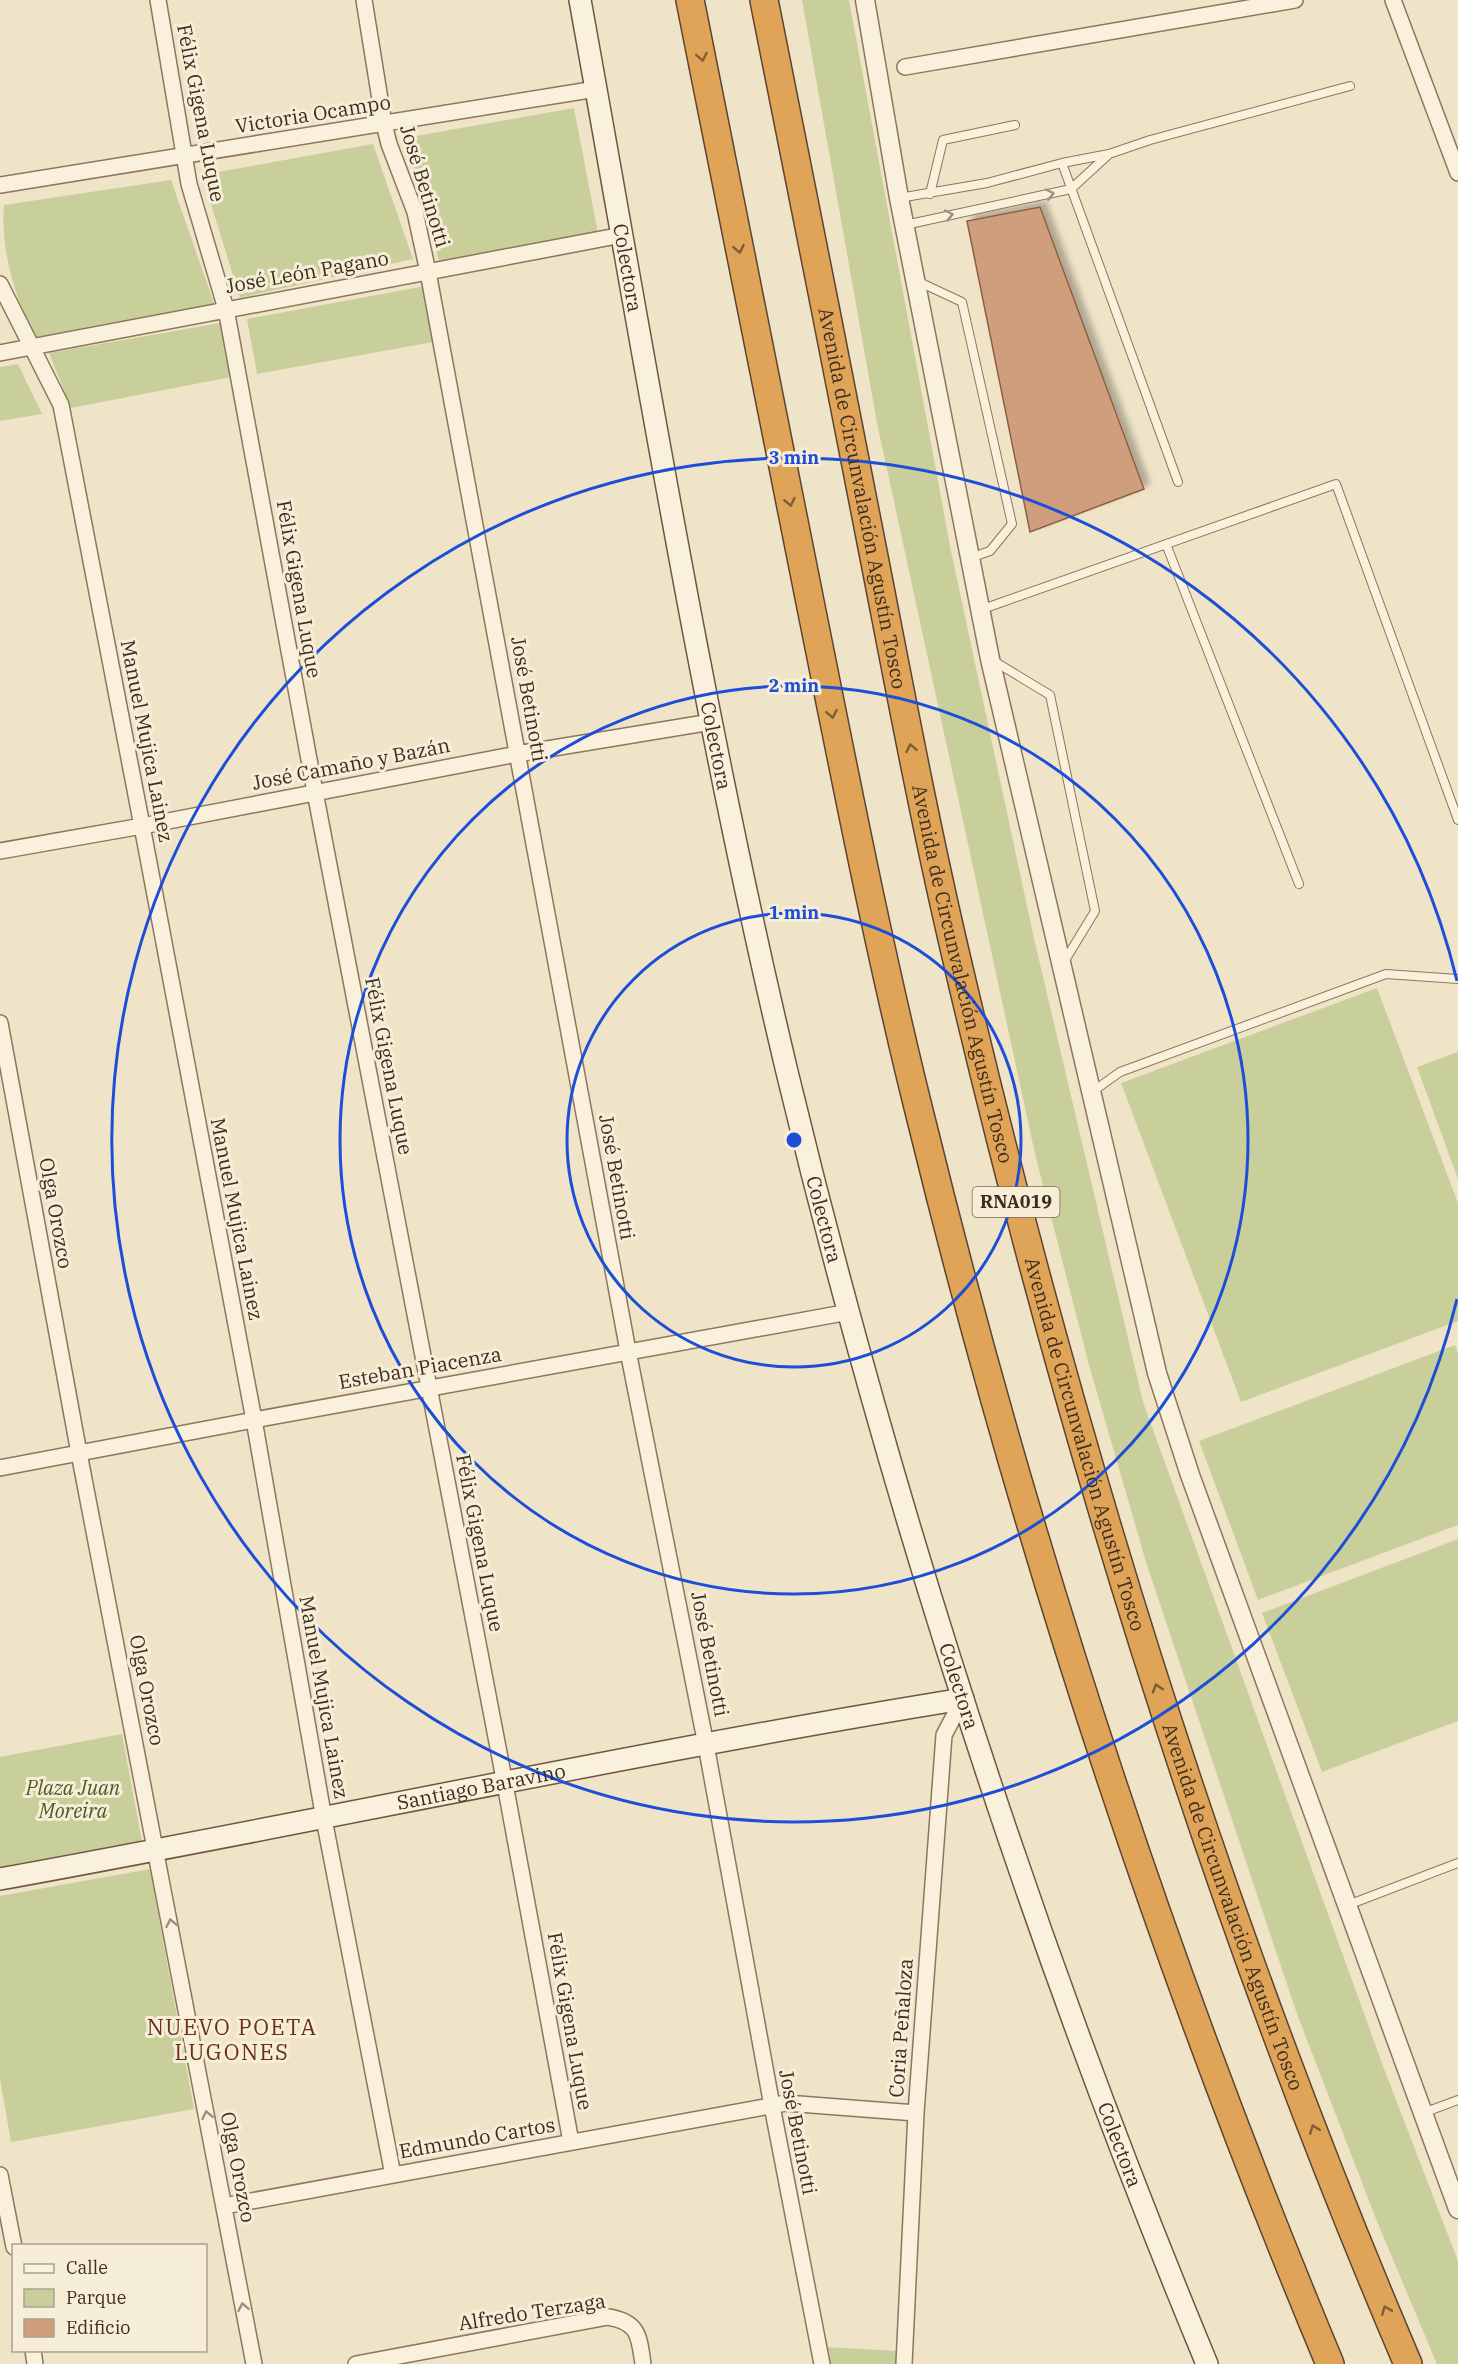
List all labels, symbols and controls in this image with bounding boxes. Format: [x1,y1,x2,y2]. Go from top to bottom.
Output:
street label: Félix Gigena Luque [171,22,232,204]
one-way arrow [695,52,708,62]
street label: Victoria Ocampo [233,88,393,139]
street label: José Betinotti [394,121,457,251]
one-way arrow [1044,188,1054,201]
one-way arrow [943,209,953,222]
street label: Colectora [607,221,649,314]
street label: José León Pagano [223,244,391,299]
one-way arrow [732,244,745,254]
street label: Avenida de Circunvalación Agustín Tosco [812,305,913,691]
text: 3 min [769,446,819,469]
one-way arrow [783,496,796,506]
street label: Félix Gigena Luque [271,498,328,680]
street label: José Betinotti [505,634,554,764]
street label: Manuel Mujica Lainez [115,637,180,844]
text: 2 min [769,674,819,697]
street label: Colectora [695,699,739,792]
one-way arrow [825,708,838,718]
street label: José Camaño y Bazán [250,731,452,796]
one-way arrow [905,743,918,753]
street label: Avenida de Circunvalación Agustín Tosco [906,782,1020,1166]
text: 1 min [769,901,819,924]
street label: Félix Gigena Luque [359,975,420,1157]
street label: José Betinotti [593,1112,642,1242]
street label: Manuel Mujica Lainez [205,1115,270,1322]
centre of rings [784,1130,804,1150]
street label: Olga Orozco [33,1155,80,1271]
street label: Colectora [800,1173,849,1266]
road number: RNA019 [972,1187,1060,1217]
street label: Avenida de Circunvalación Agustín Tosco [1019,1254,1152,1634]
street label: Esteban Piacenza [336,1340,504,1395]
street label: Félix Gigena Luque [450,1452,511,1634]
street label: José Betinotti [685,1589,736,1719]
street label: Manuel Mujica Lainez [293,1593,356,1800]
street label: Olga Orozco [124,1632,171,1748]
street label: Colectora [933,1640,986,1733]
one-way arrow [1152,1683,1165,1694]
street label: Avenida de Circunvalación Agustín Tosco [1156,1719,1310,2094]
street label: Santiago Baravino [394,1757,568,1816]
park label: Plaza Juan Moreira [25,1774,121,1824]
one-way arrow [165,1919,177,1928]
street label: Félix Gigena Luque [542,1930,599,2112]
street label: Coria Peñaloza [882,1957,919,2098]
district label: NUEVO POETA LUGONES [147,2012,317,2066]
street label: José Betinotti [773,2067,824,2197]
street label: Colectora [1092,2098,1149,2191]
street label: Olga Orozco [215,2109,262,2225]
one-way arrow [201,2110,214,2120]
street label: Edmundo Cartos [397,2110,557,2165]
one-way arrow [1308,2124,1321,2135]
legend [12,2244,207,2352]
text: Calle [66,2256,108,2279]
text: Parque [66,2286,126,2309]
street label: Alfredo Terzaga [456,2287,608,2336]
one-way arrow [237,2302,250,2312]
one-way arrow [1381,2305,1393,2316]
text: Edificio [66,2316,130,2339]

